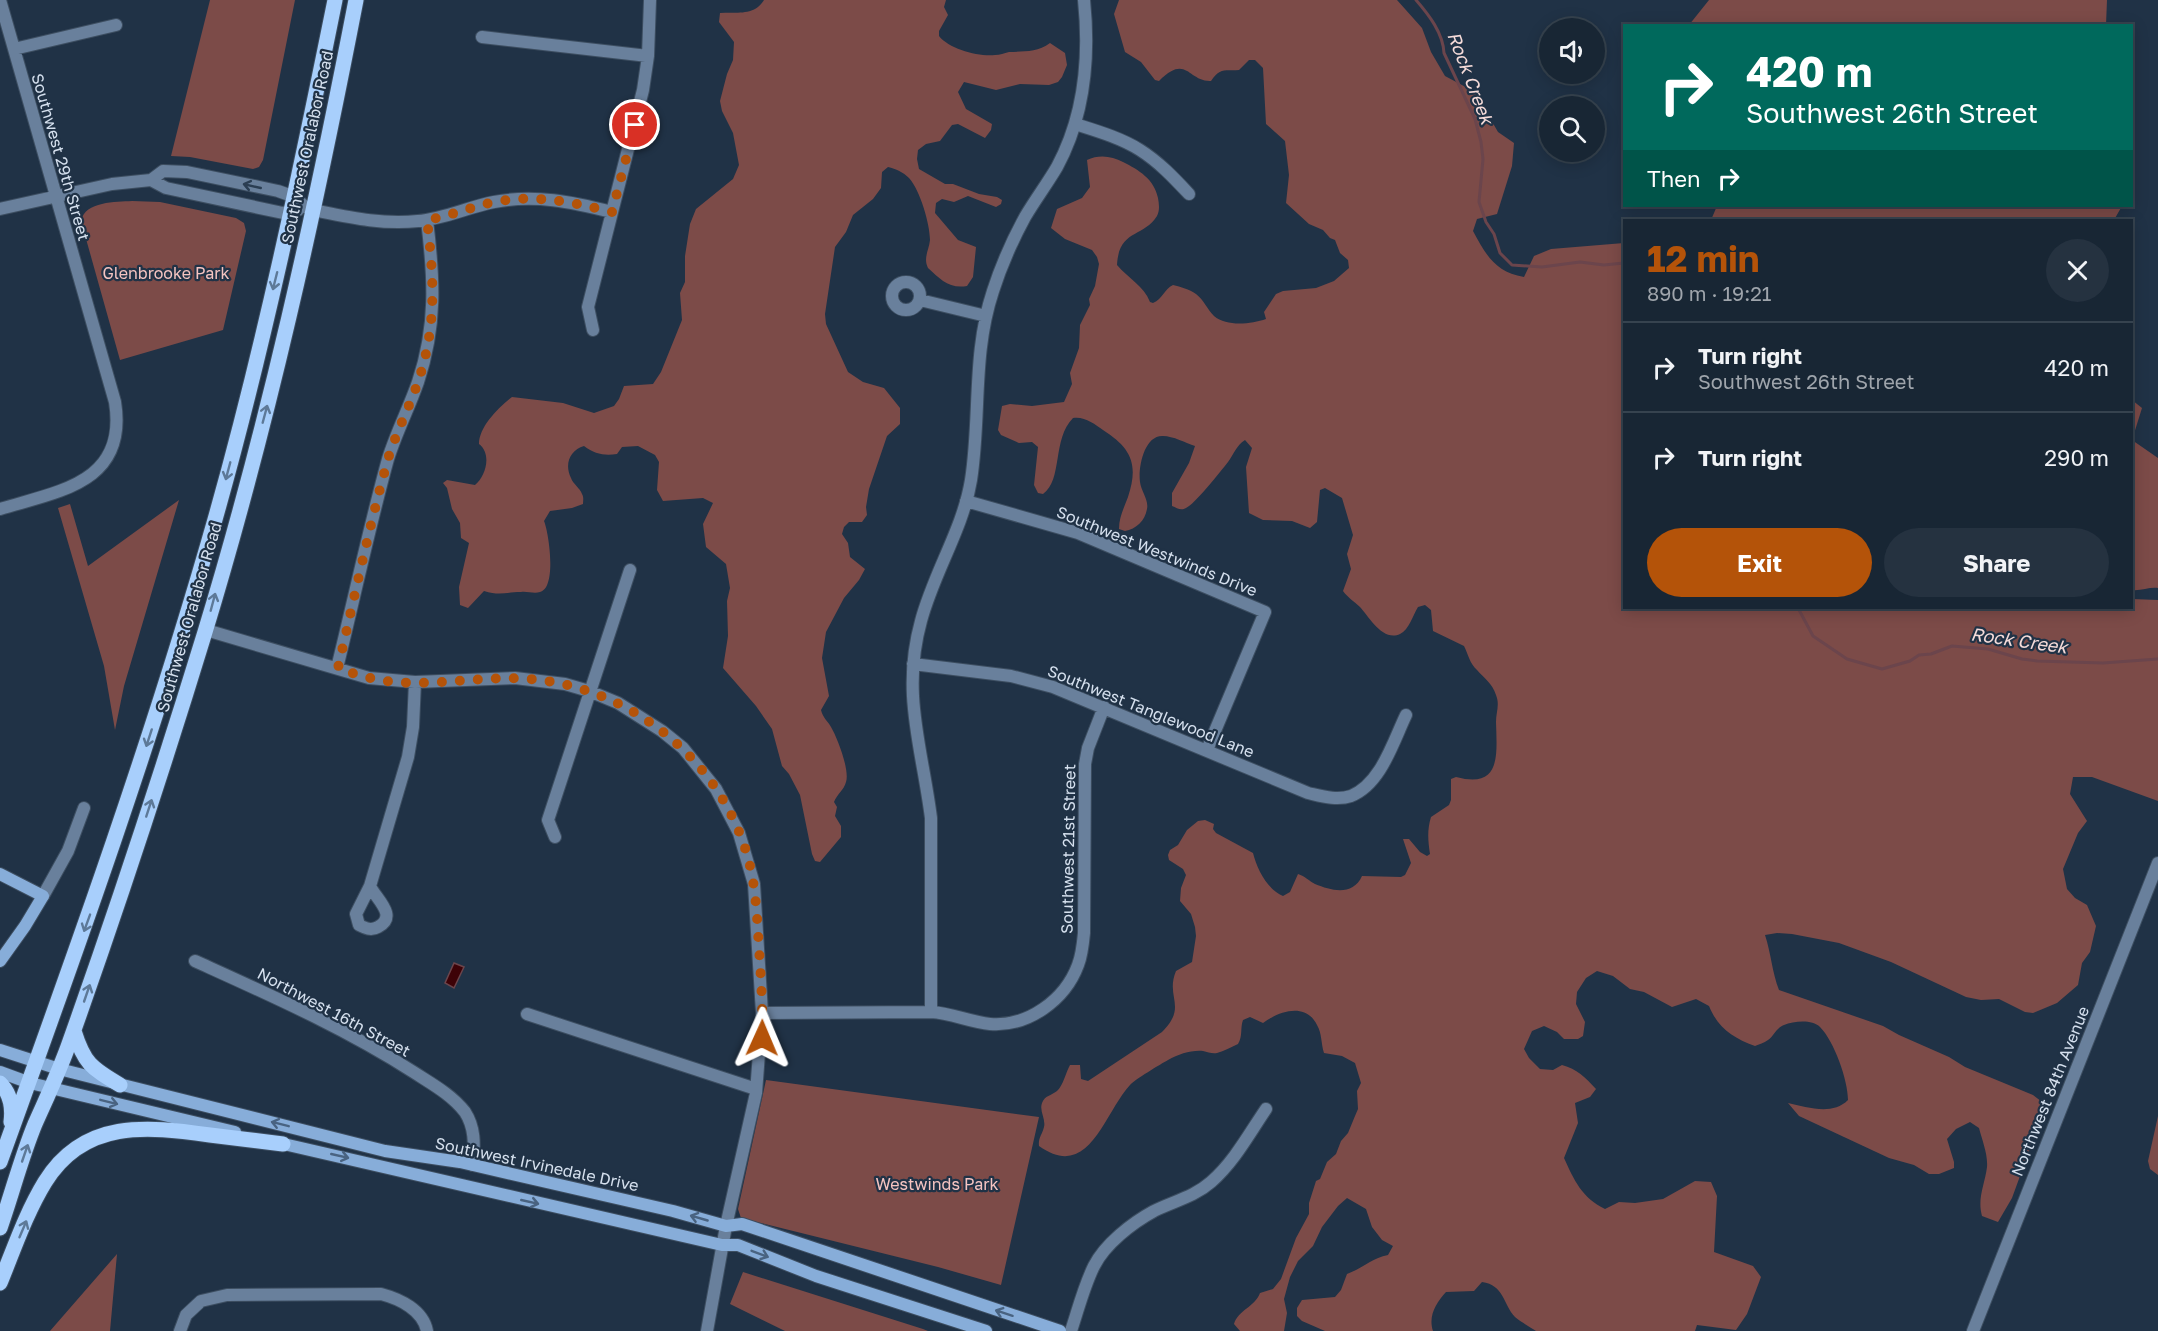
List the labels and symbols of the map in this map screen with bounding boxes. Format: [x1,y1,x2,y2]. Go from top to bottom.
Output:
water label: Rock Creek [1443,28,1499,129]
street label: Southwest Oralabor Road [277,49,337,245]
street label: Southwest 29th Street [28,71,94,243]
pin [609,99,660,150]
one-way arrow [243,179,262,191]
park label: Glenbrooke Park [102,263,230,283]
one-way arrow [269,272,281,291]
one-way arrow [259,405,271,424]
one-way arrow [222,461,233,480]
street label: Southwest Westwinds Drive [1054,502,1260,600]
street label: Southwest Oralabor Road [152,520,226,714]
one-way arrow [208,593,219,612]
water label: Rock Creek [1969,622,2071,658]
street label: Southwest Tanglewood Lane [1045,660,1257,762]
one-way arrow [142,728,153,747]
street label: Southwest 21st Street [1057,764,1079,934]
one-way arrow [144,799,155,818]
one-way arrow [80,913,91,932]
street label: Northwest 16th Street [254,963,414,1061]
one-way arrow [82,984,93,1003]
street label: Northwest 84th Avenue [2007,1003,2093,1179]
position arrow [730,1006,794,1070]
one-way arrow [99,1096,118,1108]
one-way arrow [271,1118,290,1130]
street label: Southwest Irvinedale Drive [433,1133,641,1195]
one-way arrow [21,1144,32,1163]
one-way arrow [330,1151,350,1162]
park label: Westwinds Park [875,1174,999,1194]
one-way arrow [520,1197,539,1208]
one-way arrow [690,1212,709,1223]
one-way arrow [18,1220,29,1238]
one-way arrow [751,1249,769,1260]
one-way arrow [995,1306,1014,1317]

